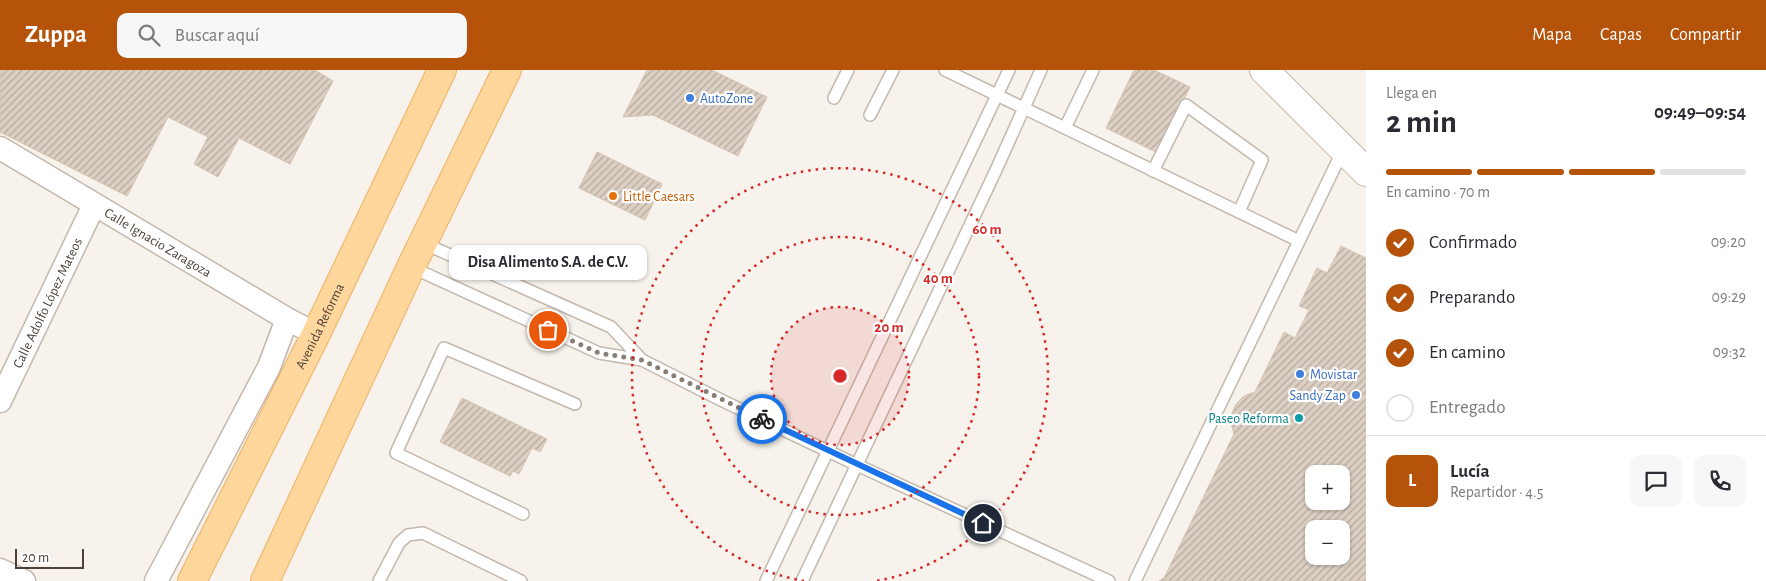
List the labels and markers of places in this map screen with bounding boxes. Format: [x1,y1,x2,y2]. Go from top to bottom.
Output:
marker: AutoZone [684,92,696,104]
place label: AutoZone [700,92,753,106]
marker: Little Caesars [607,190,619,202]
place label: Little Caesars [623,190,695,204]
callout: Disa Alimento S.A. de C.V. [449,245,647,280]
pin [527,309,569,351]
centre of rings [831,367,849,385]
marker: Movistar [1294,368,1306,380]
place label: Movistar [1310,368,1358,382]
place label: Sandy Zap [1290,389,1346,403]
marker: Sandy Zap [1350,389,1362,401]
place label: Paseo Reforma [1208,412,1290,426]
marker: Paseo Reforma [1293,412,1305,424]
pin [962,502,1004,544]

